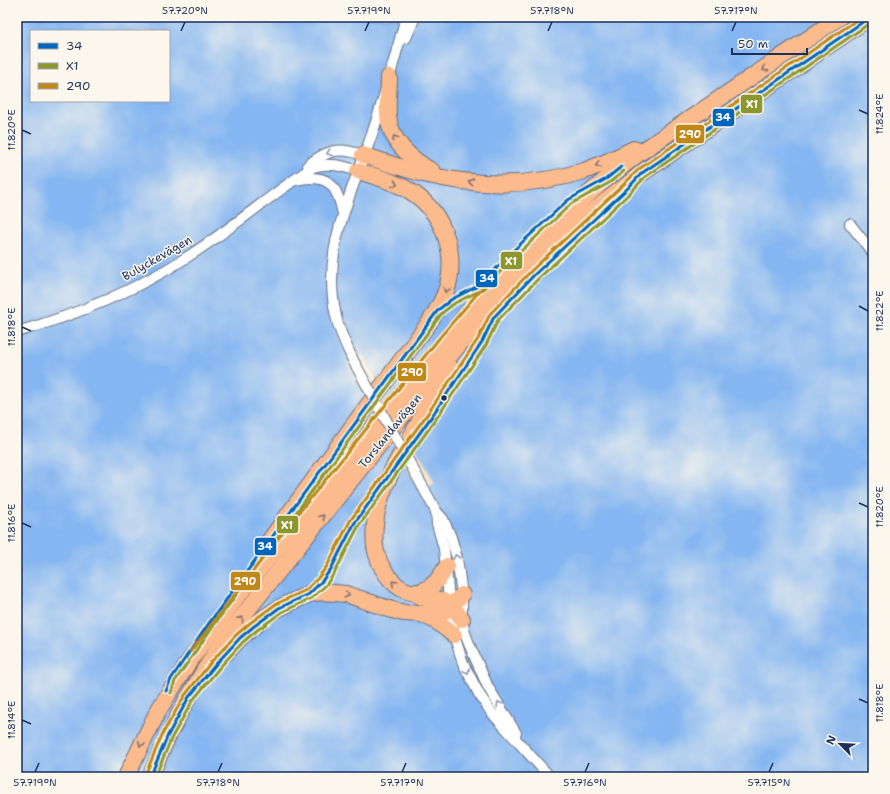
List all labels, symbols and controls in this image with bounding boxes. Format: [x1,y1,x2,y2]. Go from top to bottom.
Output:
text: 57.720°N [162,4,208,17]
text: 57.719°N [347,4,391,17]
text: 57.718°N [530,4,574,17]
text: 57.717°N [714,4,758,17]
legend [30,30,170,102]
scale bar [732,30,807,56]
text: 50 m [738,36,768,52]
text: 34 [66,38,82,54]
text: X1 [66,58,79,74]
one-way arrow [762,64,769,72]
text: 290 [66,78,90,94]
text: 11.824°E [873,93,886,135]
line badge: X1 [740,94,763,114]
text: X1 [746,97,758,112]
line badge: 34 [712,108,735,127]
text: 11.820°E [5,109,18,151]
text: 34 [715,110,731,125]
line badge: 290 [675,124,705,144]
text: 290 [679,127,702,142]
one-way arrow [393,135,400,142]
one-way arrow [325,148,332,157]
one-way arrow [595,161,602,169]
one-way arrow [467,178,474,187]
one-way arrow [391,179,399,187]
street label: Bulyckevägen [119,232,195,284]
line badge: X1 [500,251,523,270]
text: X1 [505,254,517,269]
line badge: 34 [475,269,498,288]
text: 34 [479,271,495,286]
one-way arrow [442,286,451,293]
text: 11.822°E [873,290,886,332]
text: 11.818°E [5,308,18,346]
line badge: 290 [397,362,427,382]
text: 290 [401,365,424,380]
street label: Torslandavägen [355,390,425,472]
unlabelled marker [439,393,449,403]
text: 11.820°E [873,486,886,528]
text: 11.816°E [5,504,18,542]
one-way arrow [317,514,324,521]
line badge: X1 [276,515,299,534]
text: X1 [281,518,293,533]
line badge: 34 [254,537,277,556]
text: 34 [257,539,273,554]
one-way arrow [452,554,460,560]
line badge: 290 [230,571,261,591]
text: 290 [234,574,257,589]
one-way arrow [392,581,399,588]
one-way arrow [344,590,350,598]
one-way arrow [236,616,243,623]
one-way arrow [462,667,470,675]
text: 11.818°E [873,684,886,722]
text: 11.814°E [5,701,18,739]
one-way arrow [496,701,503,708]
north arrow [820,724,860,764]
text: N [823,733,840,747]
one-way arrow [138,740,146,747]
text: 57.719°N [13,776,57,789]
text: 57.718°N [196,776,240,789]
text: 57.717°N [380,776,424,789]
text: 57.716°N [563,776,607,789]
text: 57.715°N [748,776,790,789]

